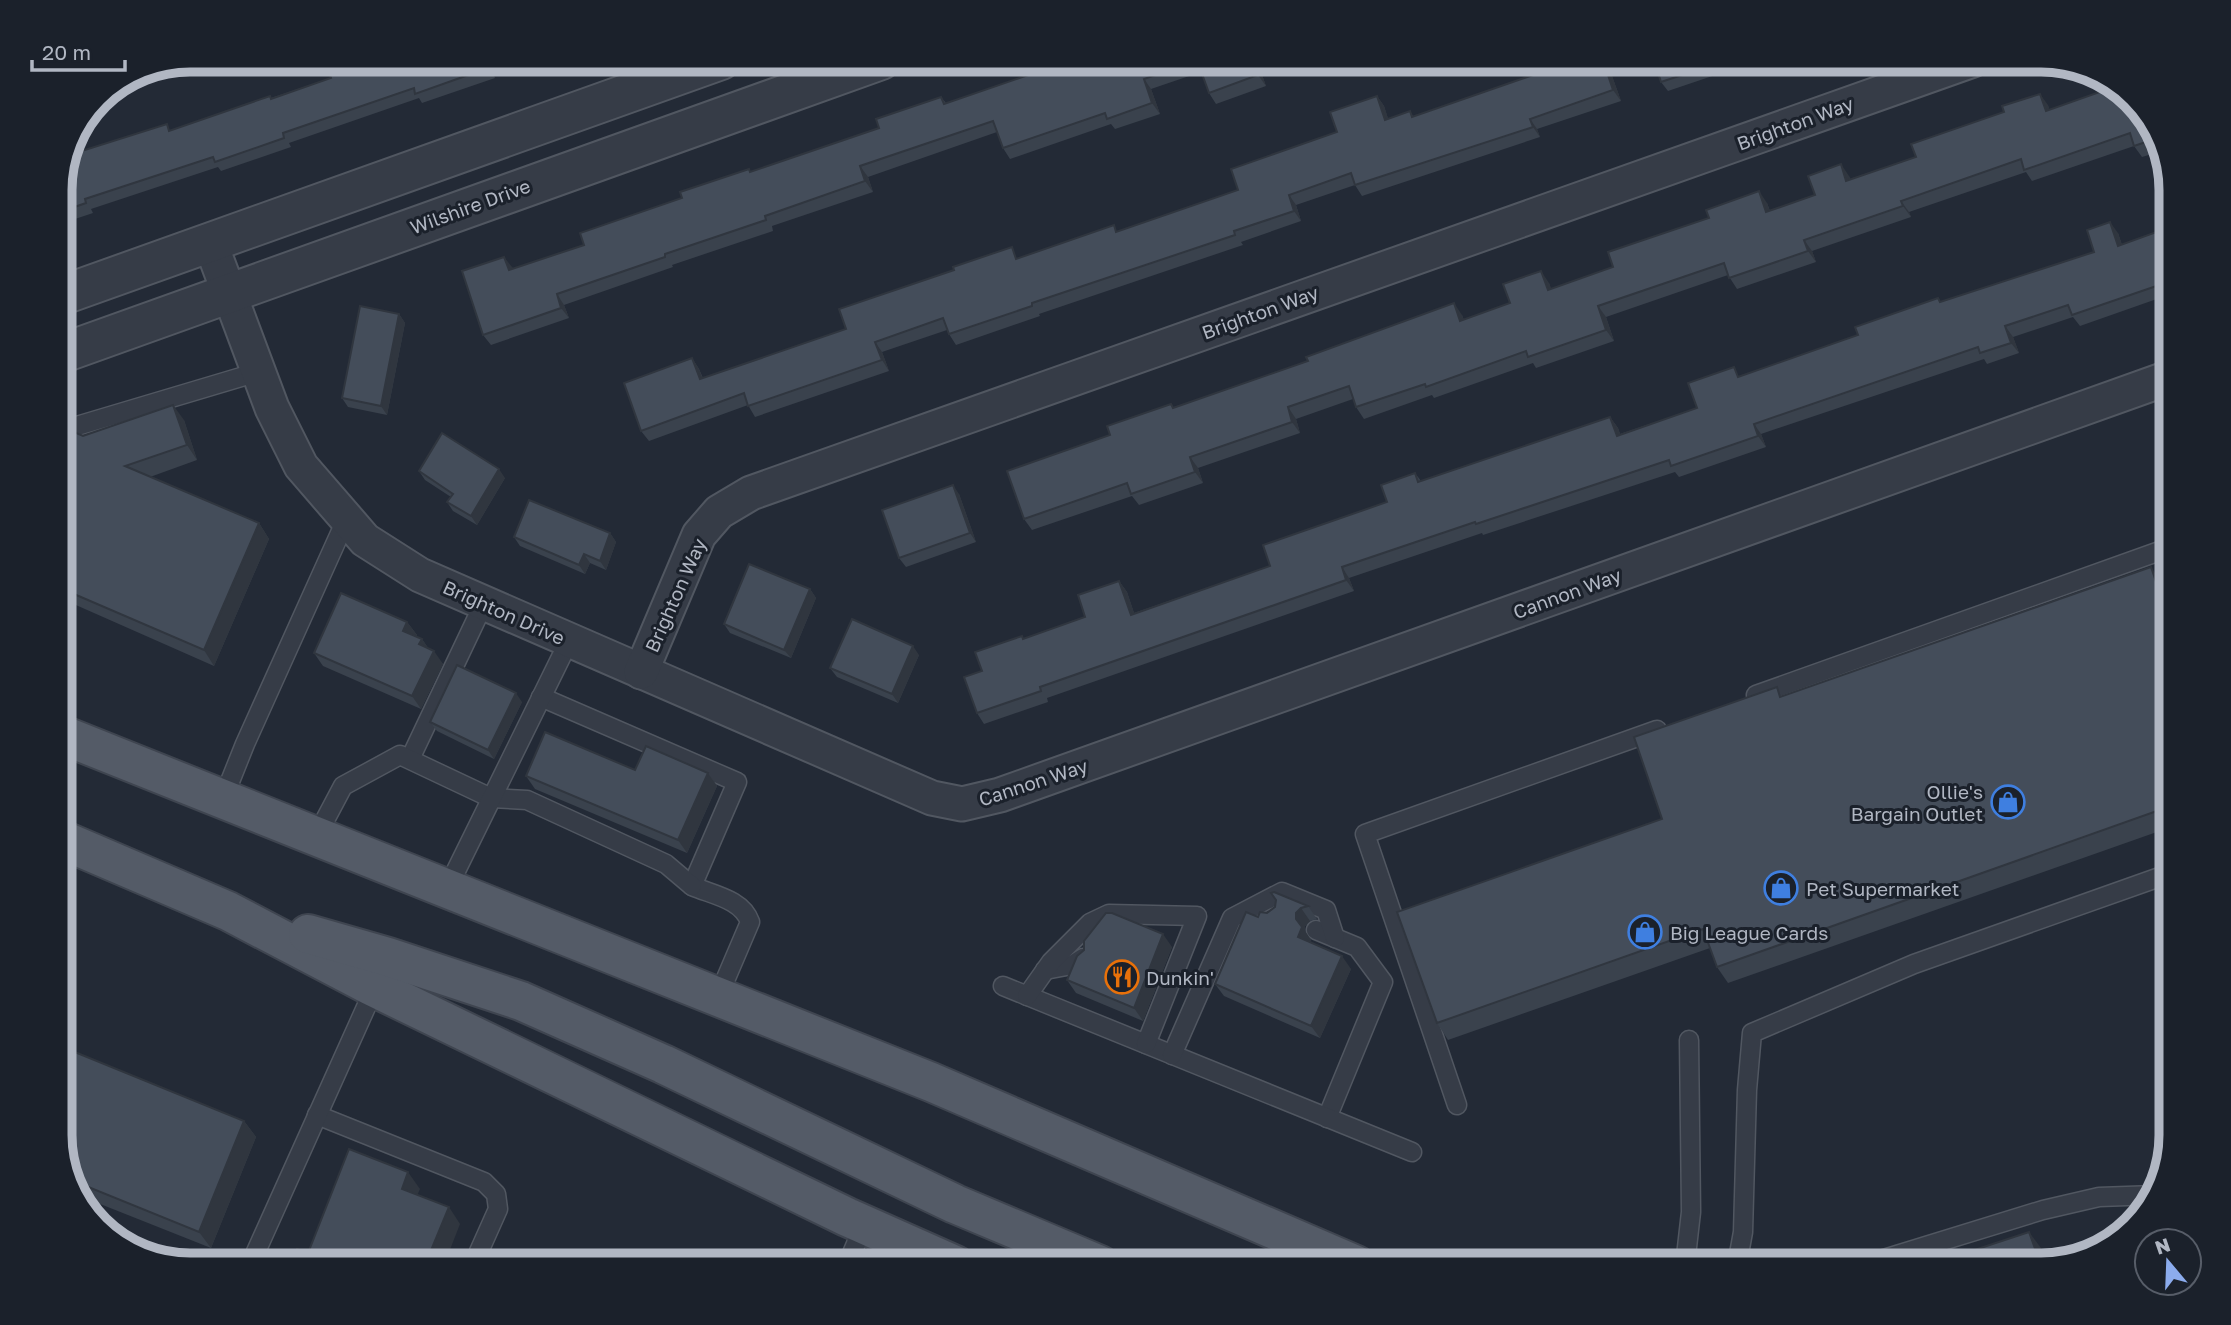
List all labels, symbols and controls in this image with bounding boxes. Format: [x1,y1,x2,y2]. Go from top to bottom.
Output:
scale bar [32,28,124,72]
text: 20 m [42,39,91,65]
street label: Brighton Way [1734,91,1857,155]
street label: Wilshire Drive [407,174,533,238]
street label: Brighton Way [1199,280,1322,344]
street label: Brighton Way [640,534,711,656]
street label: Cannon Way [1510,563,1625,623]
street label: Brighton Drive [440,575,568,649]
street label: Cannon Way [976,753,1091,810]
place label: Ollie's Bargain Outlet [1851,780,1983,825]
shop icon: Ollie's Bargain Outlet [1989,783,2027,821]
shop icon: Pet Supermarket [1762,869,1800,907]
place label: Pet Supermarket [1806,877,1959,900]
shop icon: Big League Cards [1626,913,1664,951]
place label: Big League Cards [1670,921,1828,944]
restaurant icon: Dunkin' [1103,958,1141,996]
place label: Dunkin' [1146,966,1214,989]
north arrow [2133,1227,2203,1297]
text: N [2152,1232,2173,1259]

